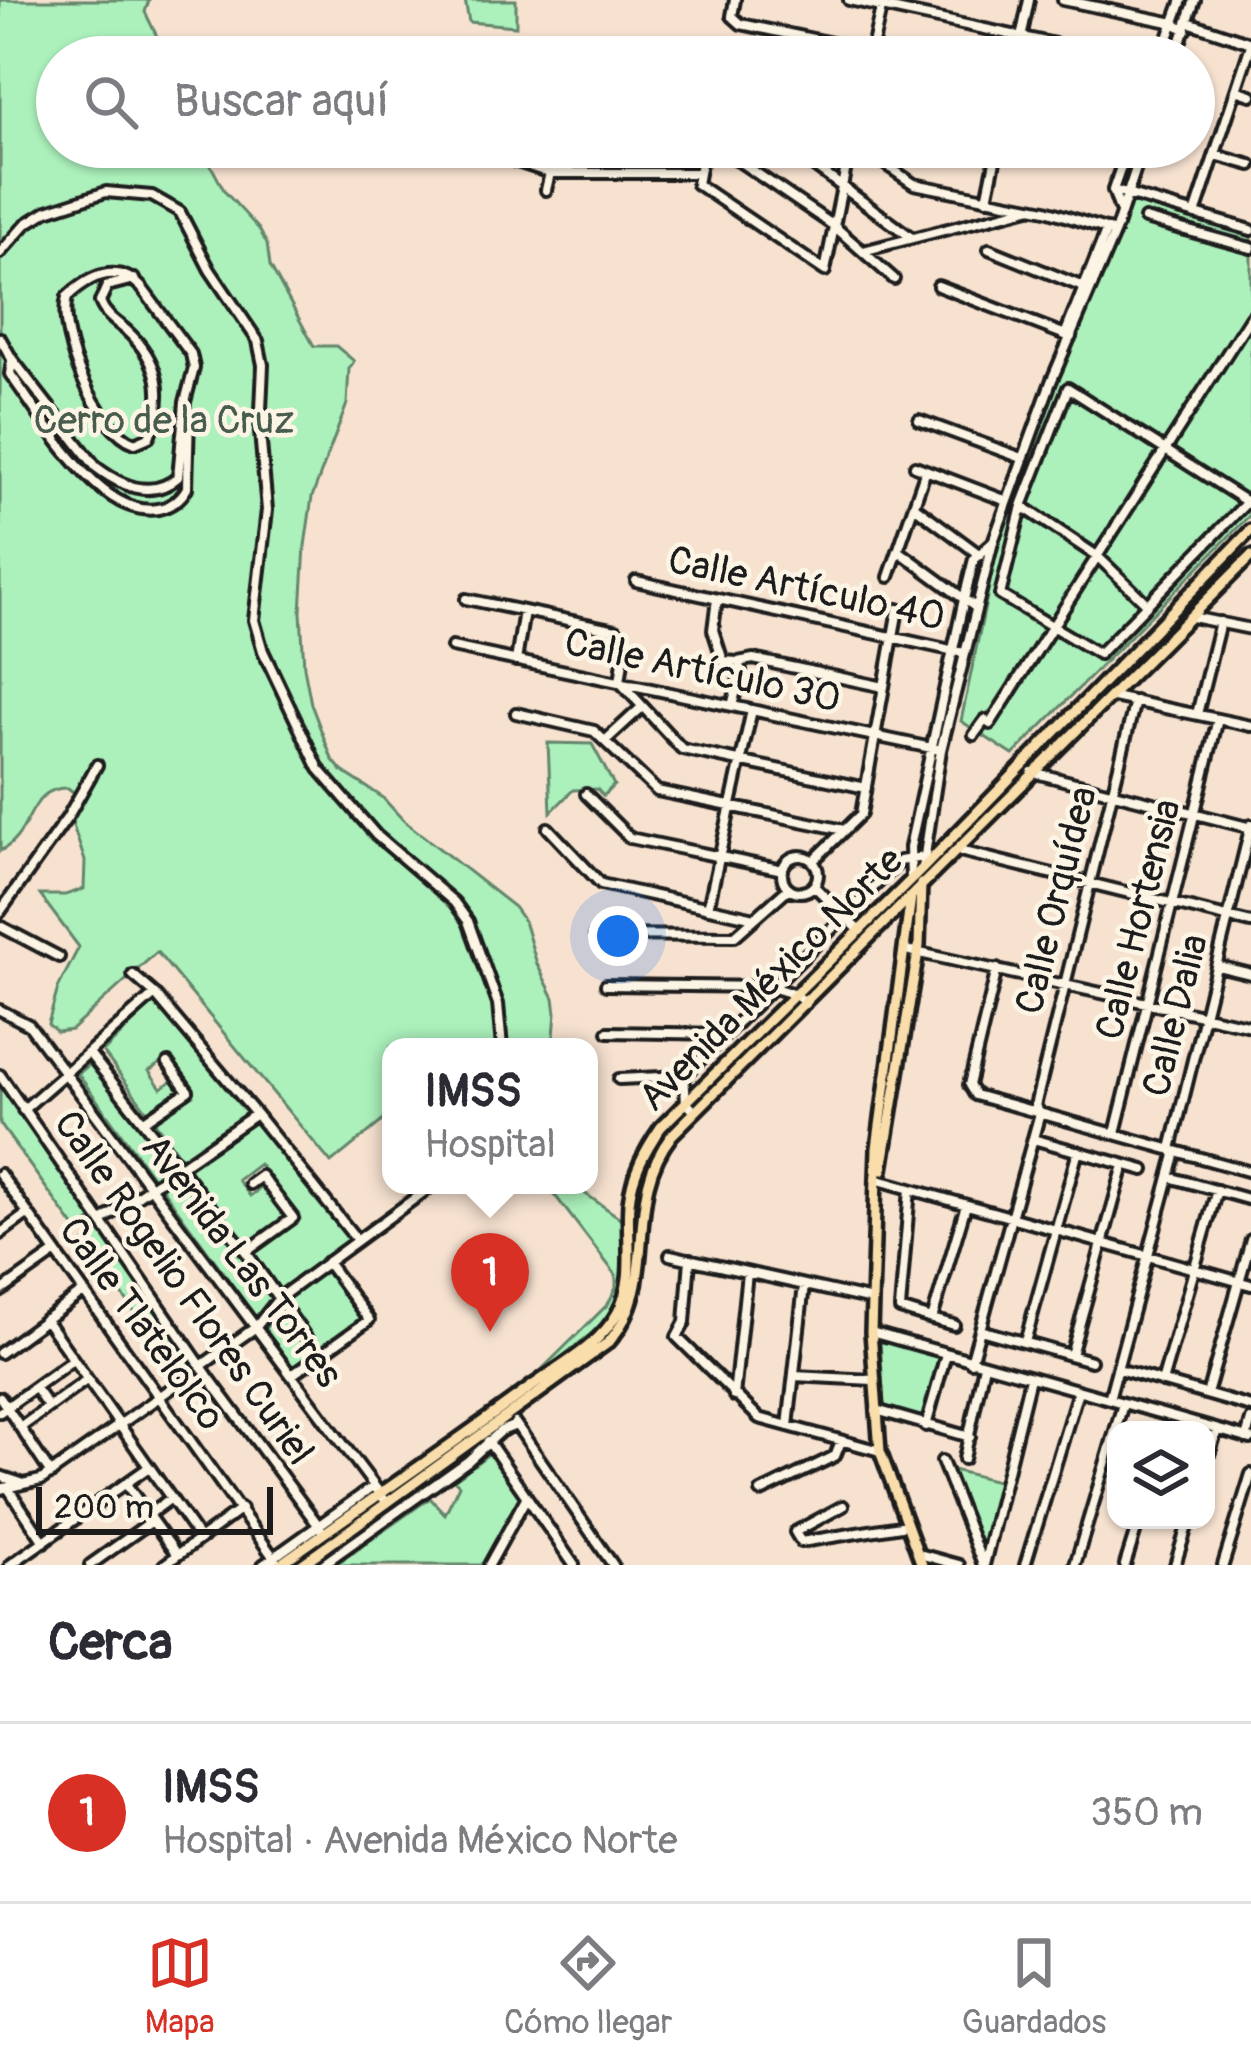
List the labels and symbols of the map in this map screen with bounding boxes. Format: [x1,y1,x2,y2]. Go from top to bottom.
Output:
park label: Cerro de la Cruz [34,396,294,445]
street label: Calle Artículo 40 [664,535,950,642]
street label: Calle Artículo 30 [560,617,845,724]
street label: Calle Orquídea [1005,781,1108,1019]
street label: Calle Hortensia [1085,794,1192,1045]
street label: Avenida México Norte [628,836,914,1122]
your location [588,906,648,966]
street label: Calle Dalia [1132,929,1219,1102]
street label: Calle Rogelio Flores Curiel [43,1101,325,1475]
street label: Avenida Las Torres [131,1125,353,1397]
street label: Calle Tlatelolco [48,1208,236,1440]
pin: 1 [451,1233,529,1332]
scale bar [36,1481,273,1534]

